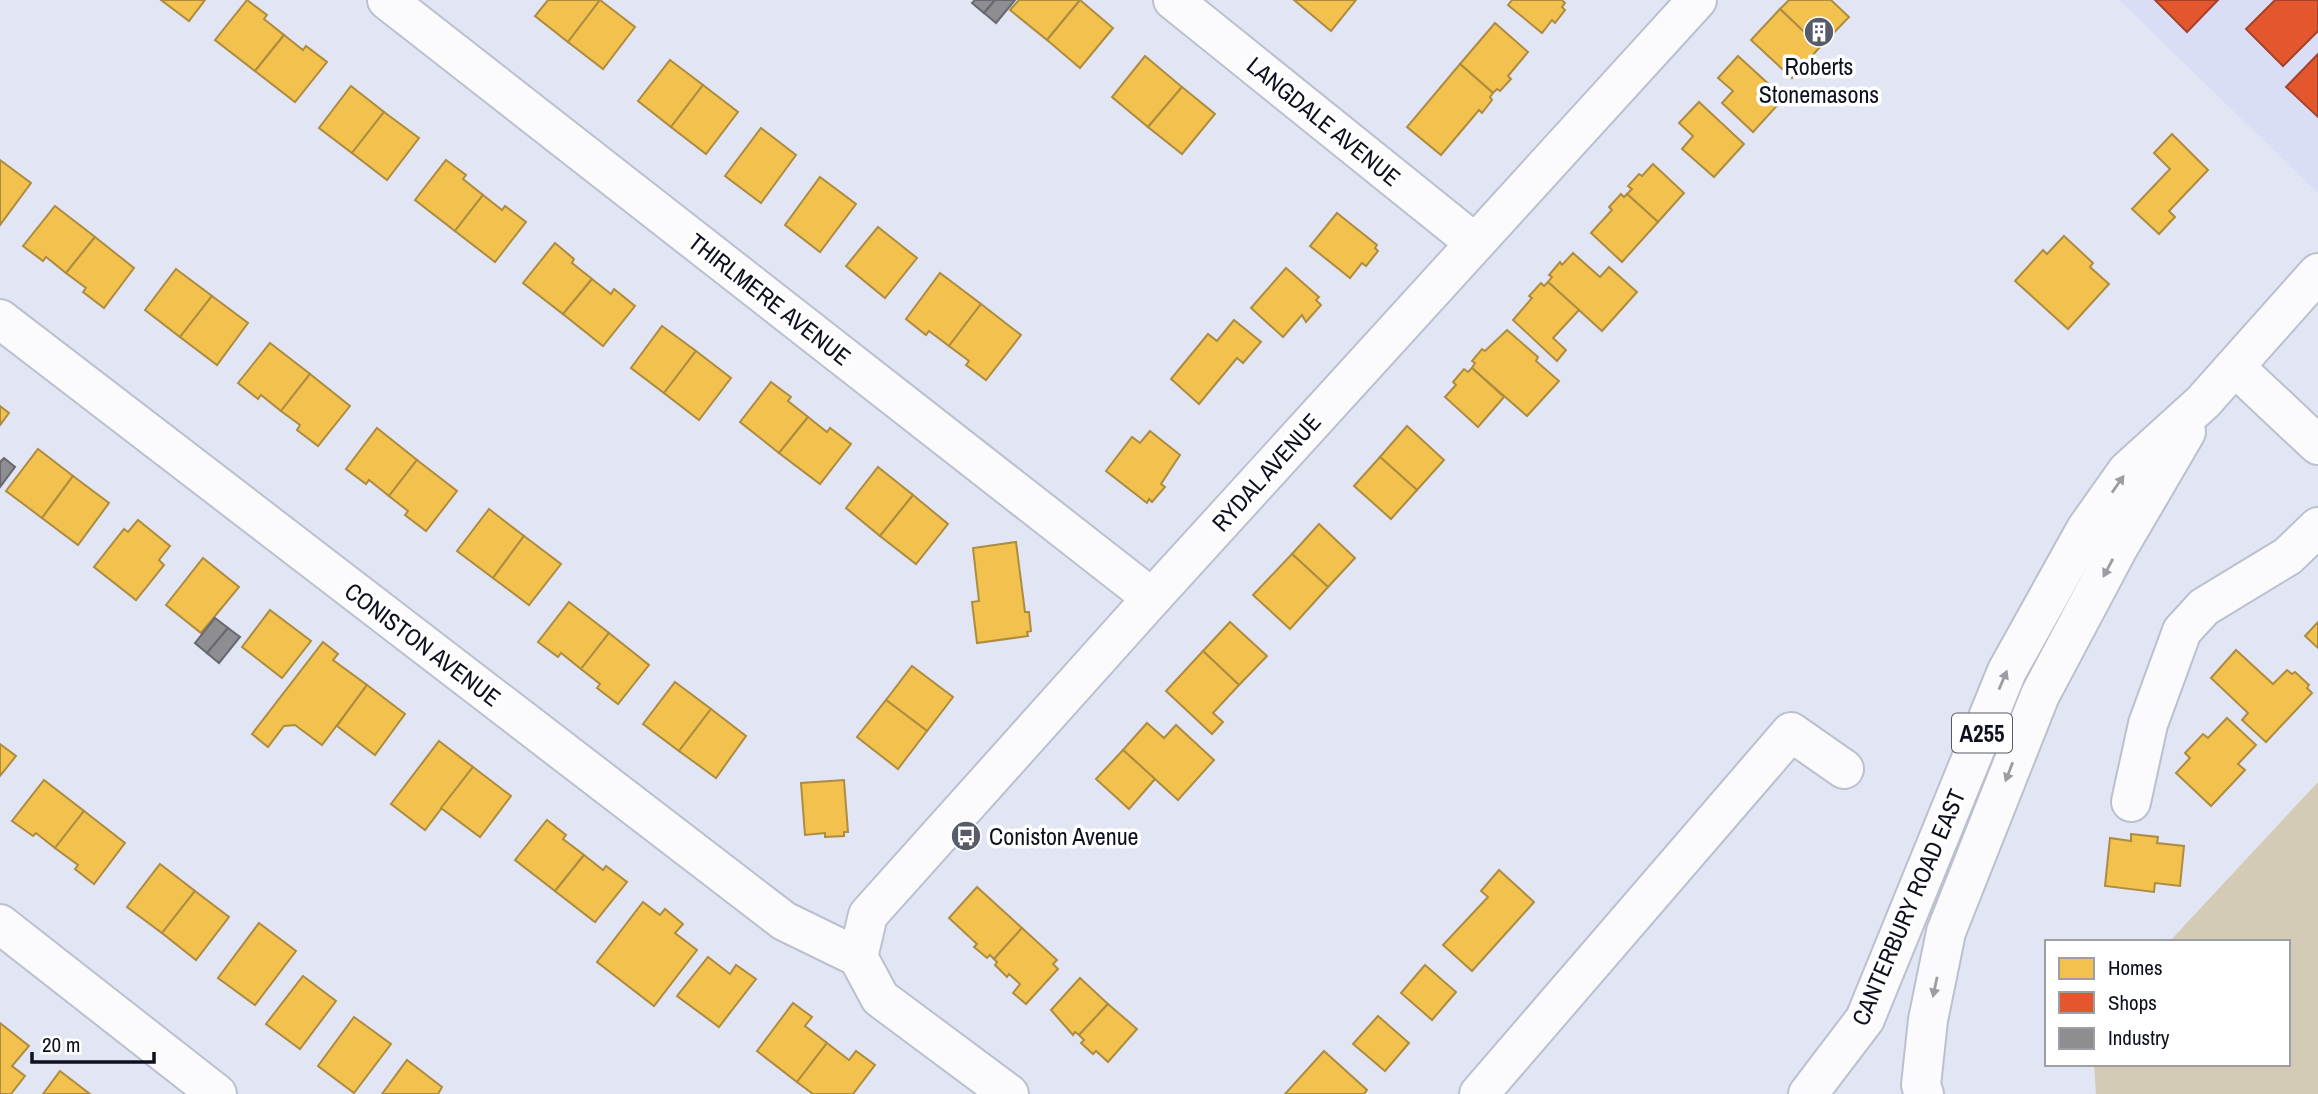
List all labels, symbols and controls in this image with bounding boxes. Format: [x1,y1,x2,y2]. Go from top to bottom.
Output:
building icon: Roberts Stonemasons [1802,15,1836,49]
street label: LANGDALE AVENUE [1241,49,1407,193]
place label: Roberts Stonemasons [1759,50,1879,110]
street label: THIRLMERE AVENUE [682,226,858,372]
street label: RYDAL AVENUE [1204,406,1328,538]
one-way arrow [2111,475,2125,493]
one-way arrow [2102,558,2113,578]
street label: CONISTON AVENUE [339,575,507,713]
one-way arrow [1998,669,2009,690]
road number: A255 [1952,713,2012,752]
one-way arrow [2004,762,2015,783]
street label: CANTERBURY ROAD EAST [1844,784,1972,1030]
bus stop icon: Coniston Avenue [949,819,983,853]
place label: Coniston Avenue [989,820,1139,852]
legend [2045,940,2290,1066]
text: Homes [2108,953,2163,982]
one-way arrow [1929,976,1940,998]
text: Shops [2108,988,2157,1017]
scale bar [32,1020,154,1064]
text: Industry [2108,1023,2170,1052]
text: 20 m [42,1030,80,1059]

